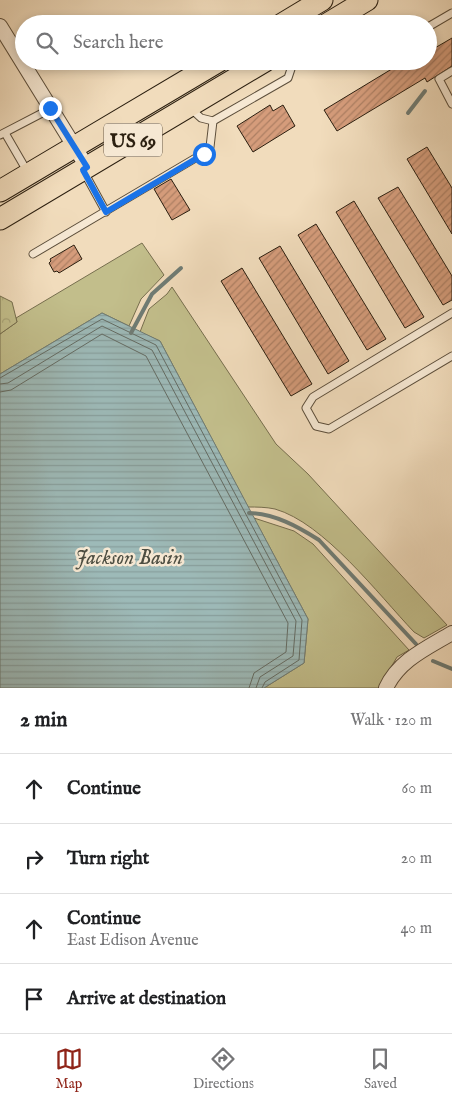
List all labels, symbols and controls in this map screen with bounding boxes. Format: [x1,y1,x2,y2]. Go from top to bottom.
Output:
search box [15,15,437,70]
icon: search [33,29,61,57]
text: Search here [73,31,164,55]
route end [39,97,62,120]
road number: US 69 [104,124,162,156]
route start [193,143,216,166]
water label: Jackson Basin [75,545,183,572]
text: 2 min [20,707,67,734]
text: Walk · 120 m [350,711,432,731]
icon: ahead [20,775,48,803]
text: Continue [67,777,141,801]
text: 60 m [402,779,432,799]
icon: right [20,845,48,873]
text: Turn right [67,847,149,871]
text: 20 m [401,849,432,869]
text: Continue [67,907,141,931]
icon: ahead [20,915,48,943]
text: 40 m [400,919,432,939]
text: East Edison Avenue [67,931,199,951]
icon: arrive [20,985,48,1013]
text: Arrive at destination [67,987,226,1011]
tab: Map [55,1045,83,1093]
tab: Directions [193,1045,254,1093]
tab: Saved [364,1045,397,1093]

